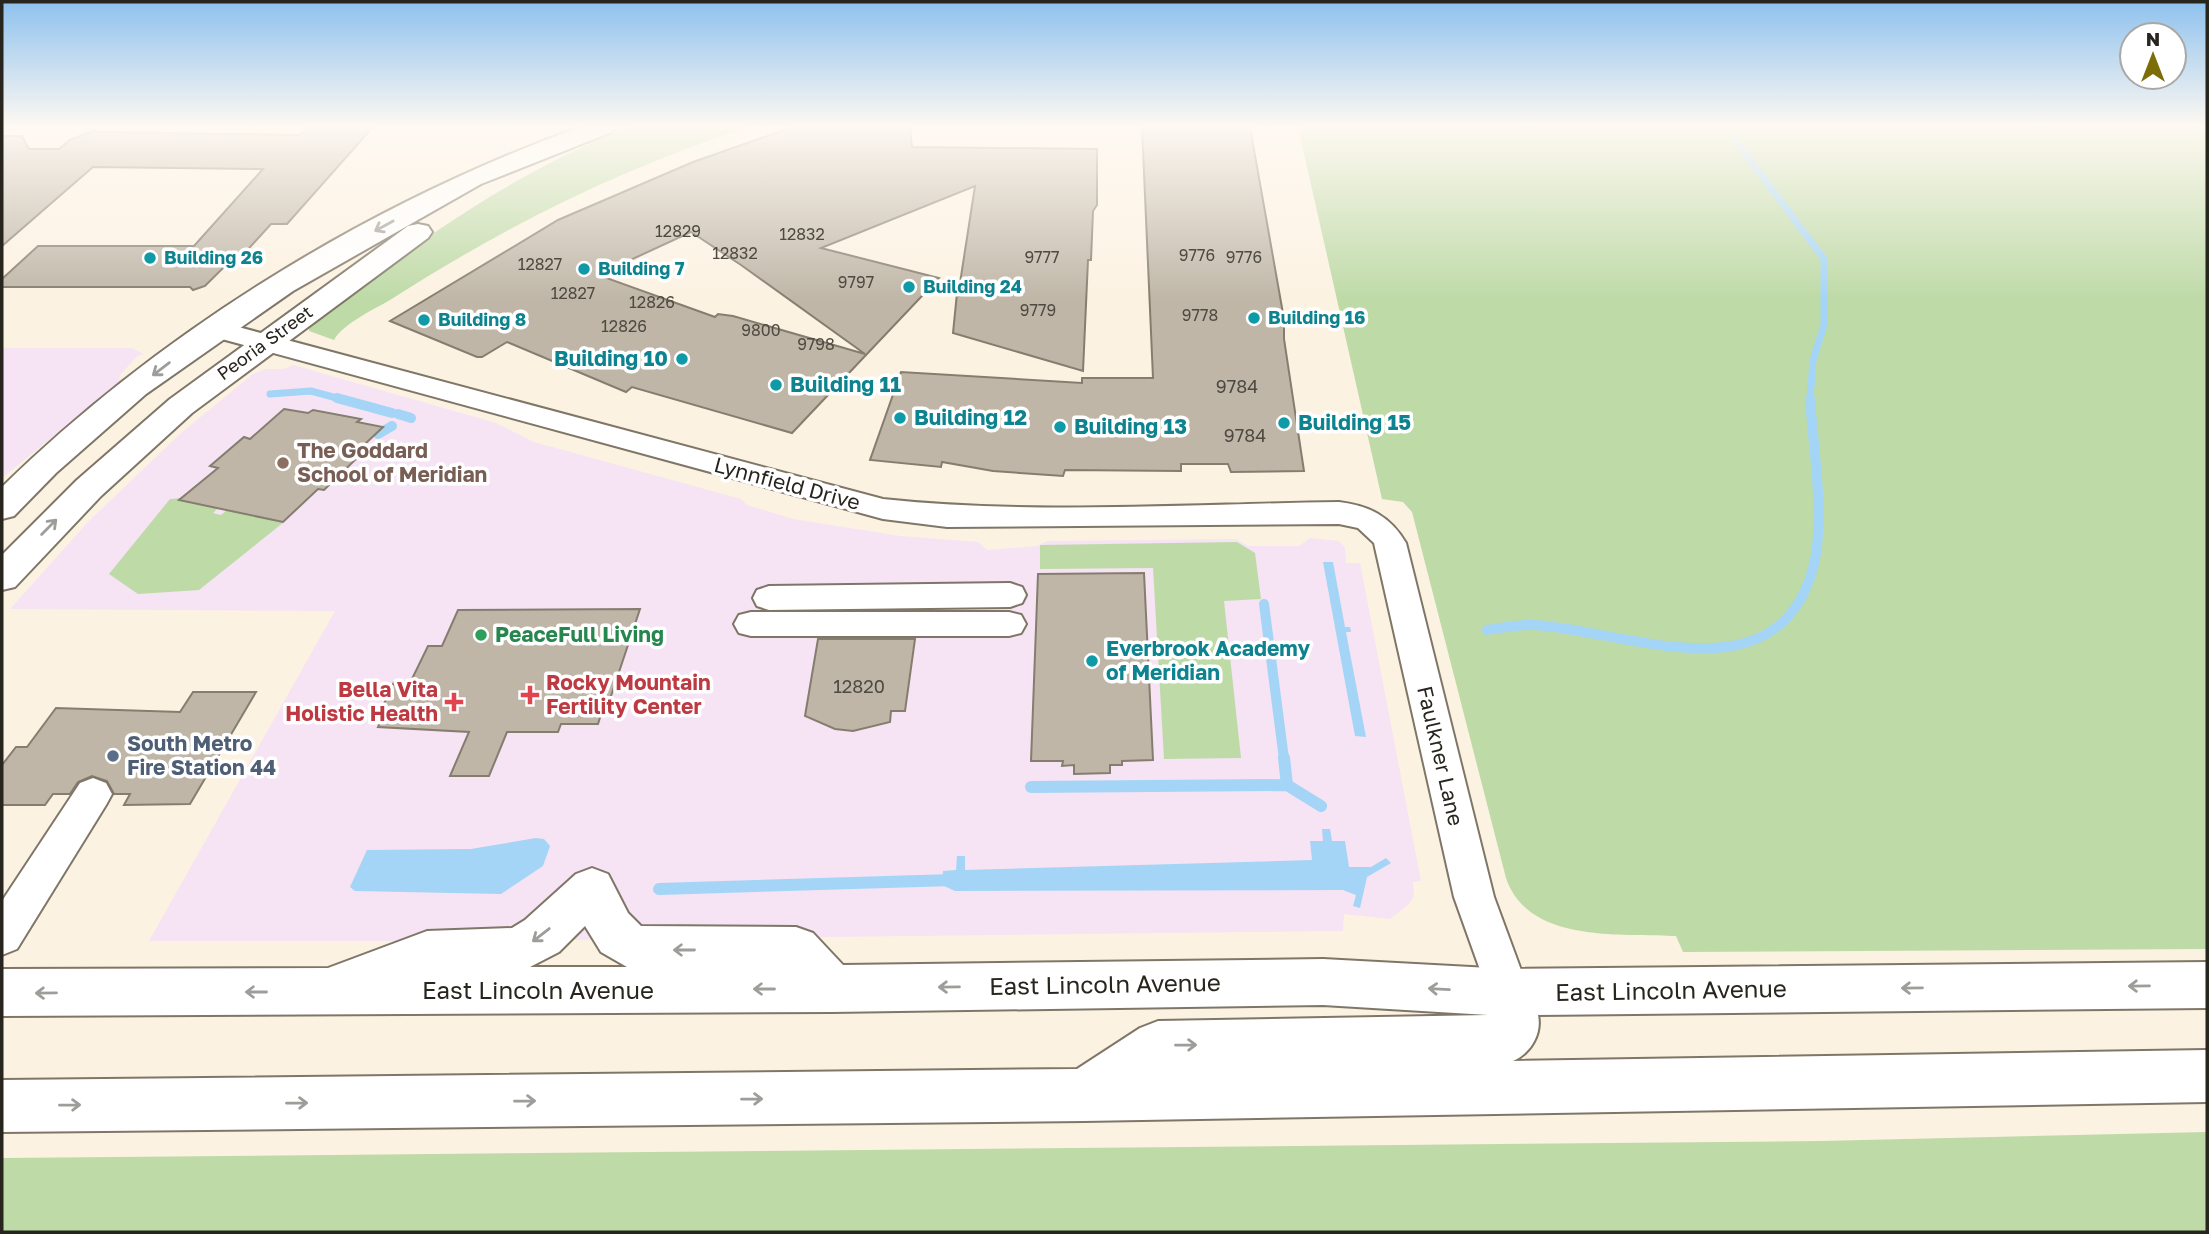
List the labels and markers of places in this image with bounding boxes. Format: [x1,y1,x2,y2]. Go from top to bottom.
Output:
place label: Building 26 [164,246,263,268]
marker: Building 26 [142,250,158,266]
place label: Building 7 [598,257,685,279]
marker: Building 7 [576,261,592,277]
place label: Building 24 [923,275,1022,297]
marker: Building 24 [901,279,917,295]
place label: Building 16 [1268,306,1365,328]
place label: Building 8 [438,308,526,330]
marker: Building 16 [1246,310,1262,326]
marker: Building 8 [416,312,432,328]
place label: Building 10 [554,345,668,371]
marker: Building 10 [674,351,690,367]
place label: Building 11 [790,371,901,397]
marker: Building 11 [768,377,784,393]
place label: Building 12 [914,404,1027,430]
place label: Building 15 [1298,409,1411,435]
marker: Building 12 [892,410,908,426]
place label: Building 13 [1074,413,1187,439]
marker: Building 15 [1276,415,1292,431]
marker: Building 13 [1052,419,1068,435]
place label: The Goddard School of Meridian [297,437,487,487]
marker: The Goddard School of Meridian [275,455,291,471]
place label: PeaceFull Living [495,621,664,647]
marker: PeaceFull Living [473,627,489,643]
place label: Everbrook Academy of Meridian [1106,635,1310,685]
marker: Everbrook Academy of Meridian [1084,653,1100,669]
place label: Rocky Mountain Fertility Center [546,669,711,719]
place label: Bella Vita Holistic Health [285,676,438,726]
marker: Rocky Mountain Fertility Center [520,685,540,705]
marker: Bella Vita Holistic Health [444,692,464,712]
place label: South Metro Fire Station 44 [127,730,276,780]
marker: South Metro Fire Station 44 [105,748,121,764]

